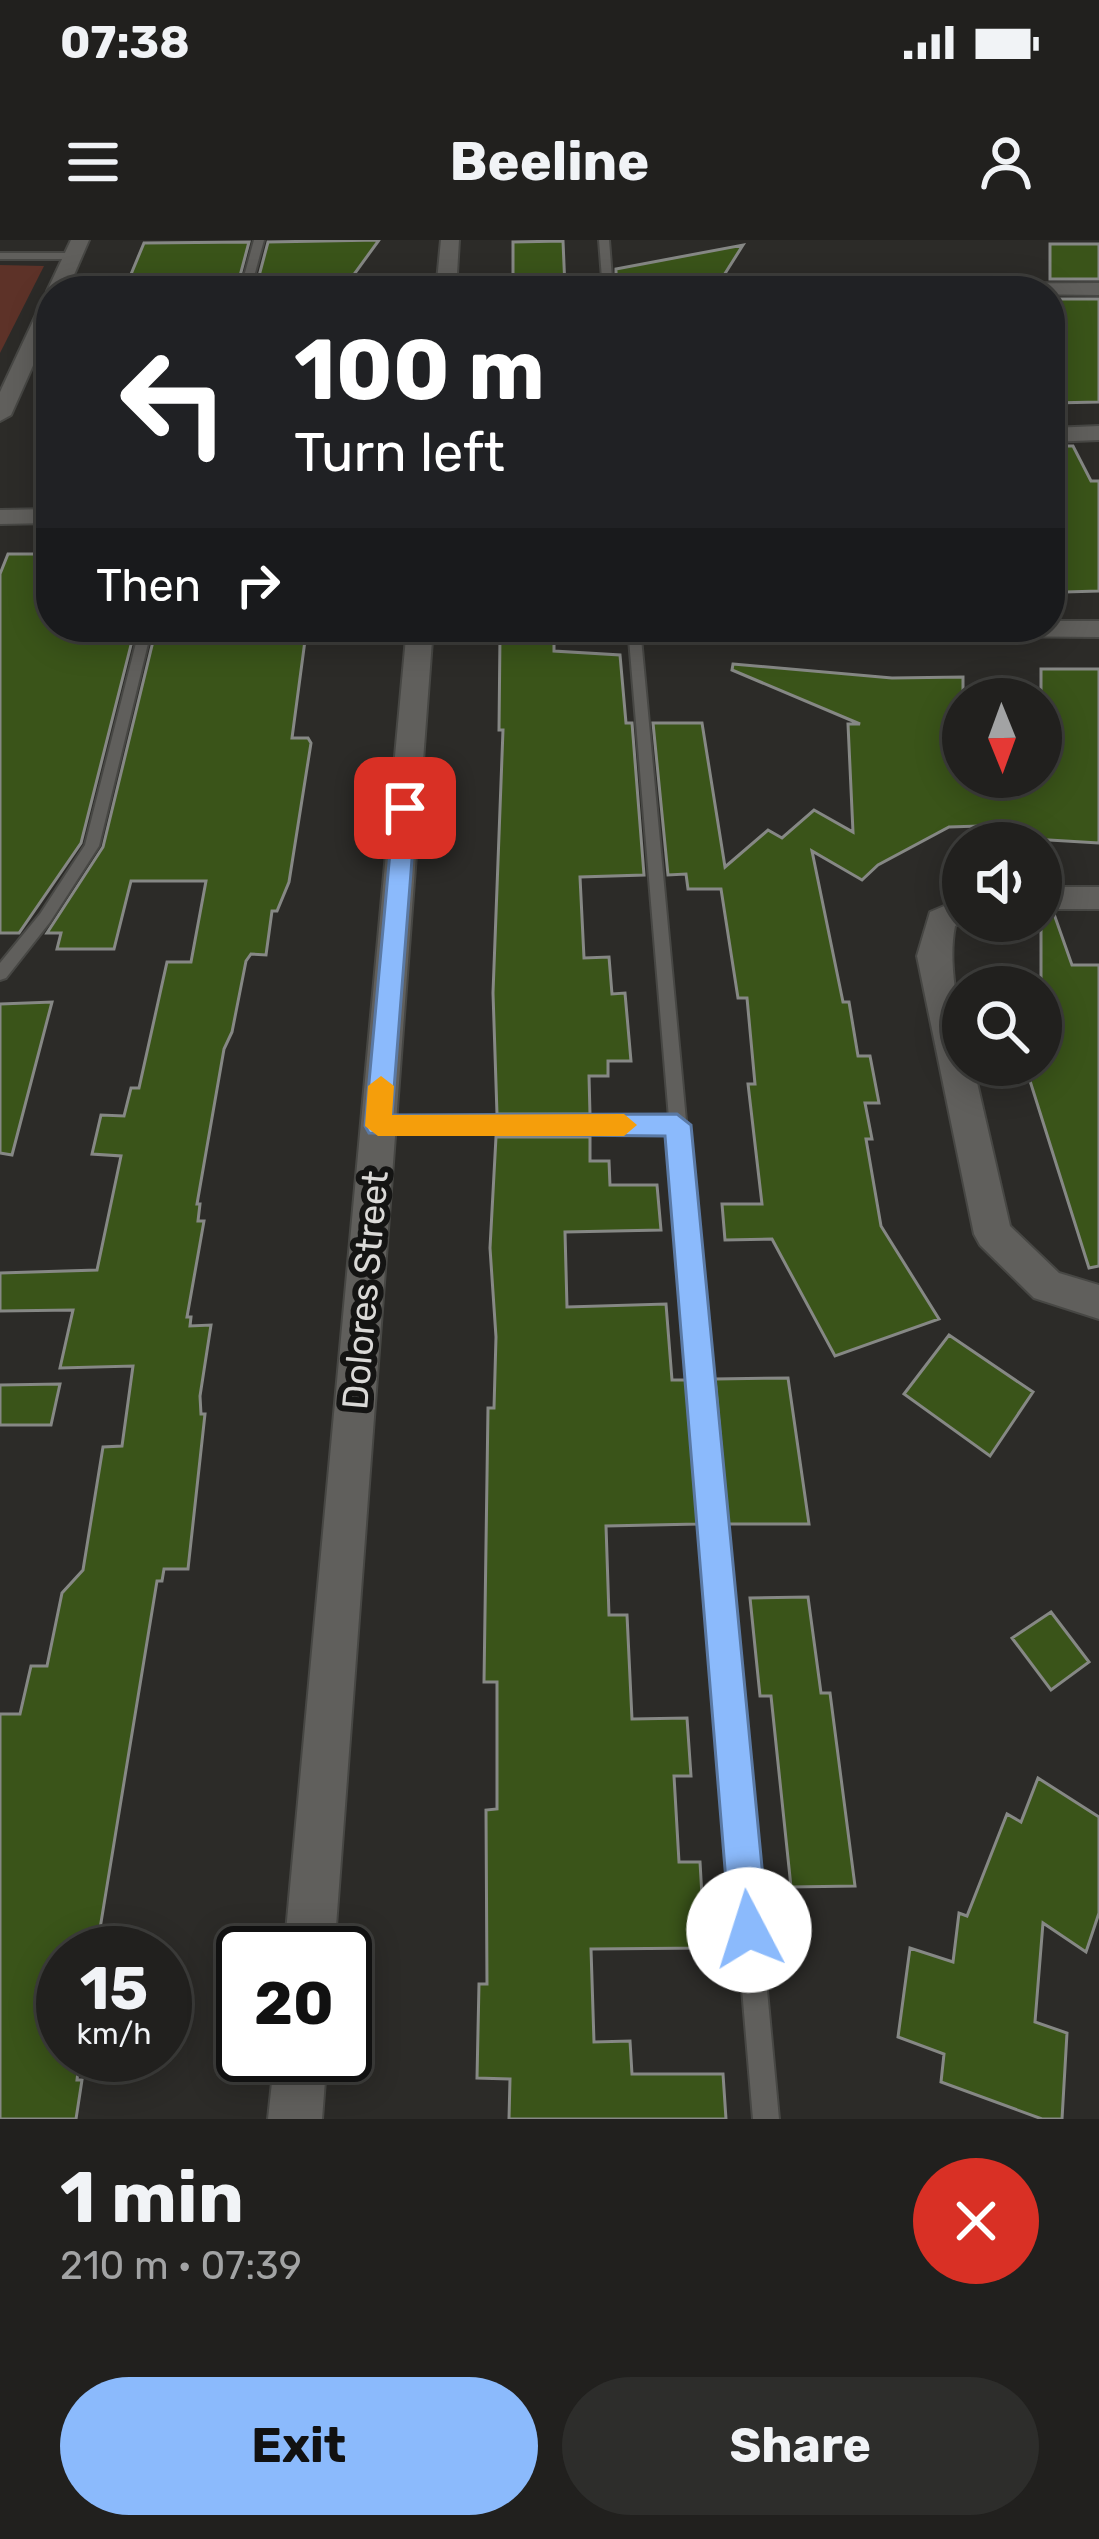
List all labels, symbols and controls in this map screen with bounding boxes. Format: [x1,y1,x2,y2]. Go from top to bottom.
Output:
text: 07:38 [60,16,190,69]
icon: menu [60,129,126,195]
icon: person [973,129,1039,195]
text: Beeline [450,130,649,194]
text: 100 m [294,320,545,420]
icon: left [96,324,252,480]
text: Turn left [294,421,505,485]
icon: right [225,552,291,618]
text: Then [96,559,201,612]
north arrow [942,678,1062,798]
map controls [942,678,1062,1086]
pin [354,757,456,859]
icon: arrive [372,775,438,841]
button: sound [942,822,1062,942]
button: search [942,966,1062,1086]
street label: Dolores Street [333,1169,397,1411]
position arrow [686,1867,812,1993]
speed limit sign: 20 [216,1926,372,2082]
text: 15 [80,1953,148,2024]
text: km/h [77,2016,151,2052]
text: 1 min [60,2155,244,2240]
button: close [913,2158,1039,2284]
text: 210 m · 07:39 [60,2243,302,2289]
button: Exit [60,2377,538,2515]
button: Share [562,2377,1039,2515]

